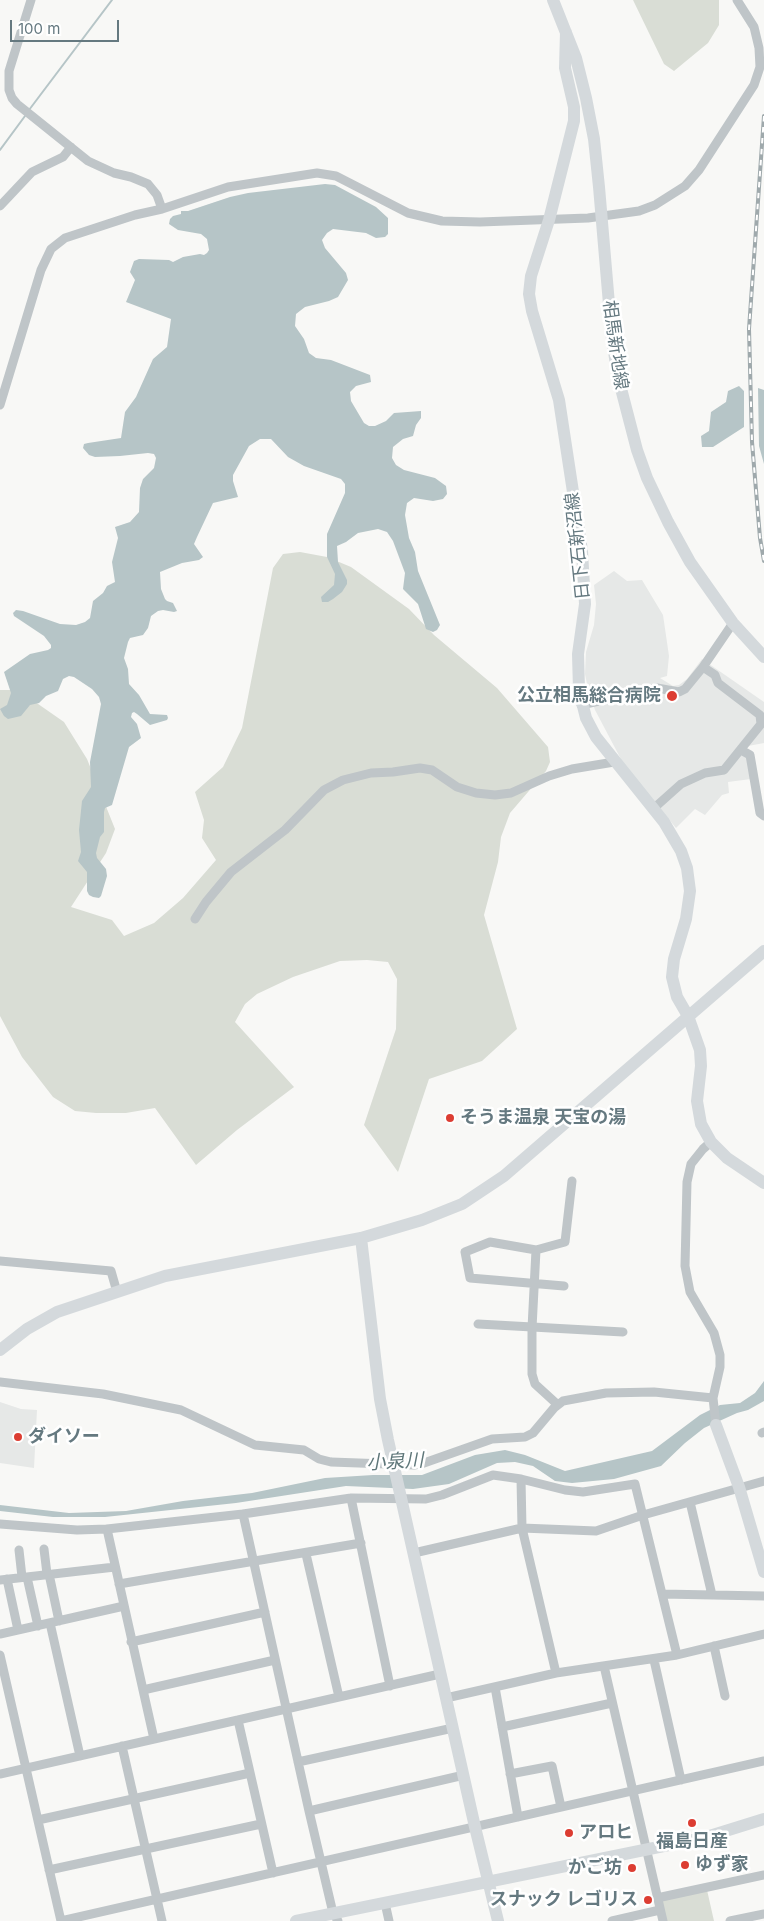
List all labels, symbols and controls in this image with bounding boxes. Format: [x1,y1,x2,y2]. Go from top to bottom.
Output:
scale bar [12,10,121,42]
text: 100 m [18,19,60,38]
street label: 相馬新地線 [598,299,632,391]
street label: 日下石新沼線 [562,491,594,601]
place label: 公立相馬総合病院 [517,685,661,707]
marker: 公立相馬総合病院 [665,689,679,703]
place label: そうま温泉 天宝の湯 [460,1107,626,1129]
marker: そうま温泉 天宝の湯 [444,1112,456,1124]
place label: ダイソー [28,1426,100,1448]
marker: ダイソー [12,1431,24,1443]
water label: 小泉川 [366,1449,424,1475]
marker: 福島日産 [686,1817,698,1829]
place label: アロヒ [579,1822,633,1844]
marker: アロヒ [563,1827,575,1839]
place label: 福島日産 [656,1831,728,1853]
place label: ゆず家 [695,1854,749,1876]
place label: かご坊 [568,1857,622,1879]
marker: ゆず家 [679,1859,691,1871]
marker: かご坊 [626,1862,638,1874]
place label: スナック レゴリス [490,1889,638,1911]
marker: スナック レゴリス [642,1894,654,1906]

